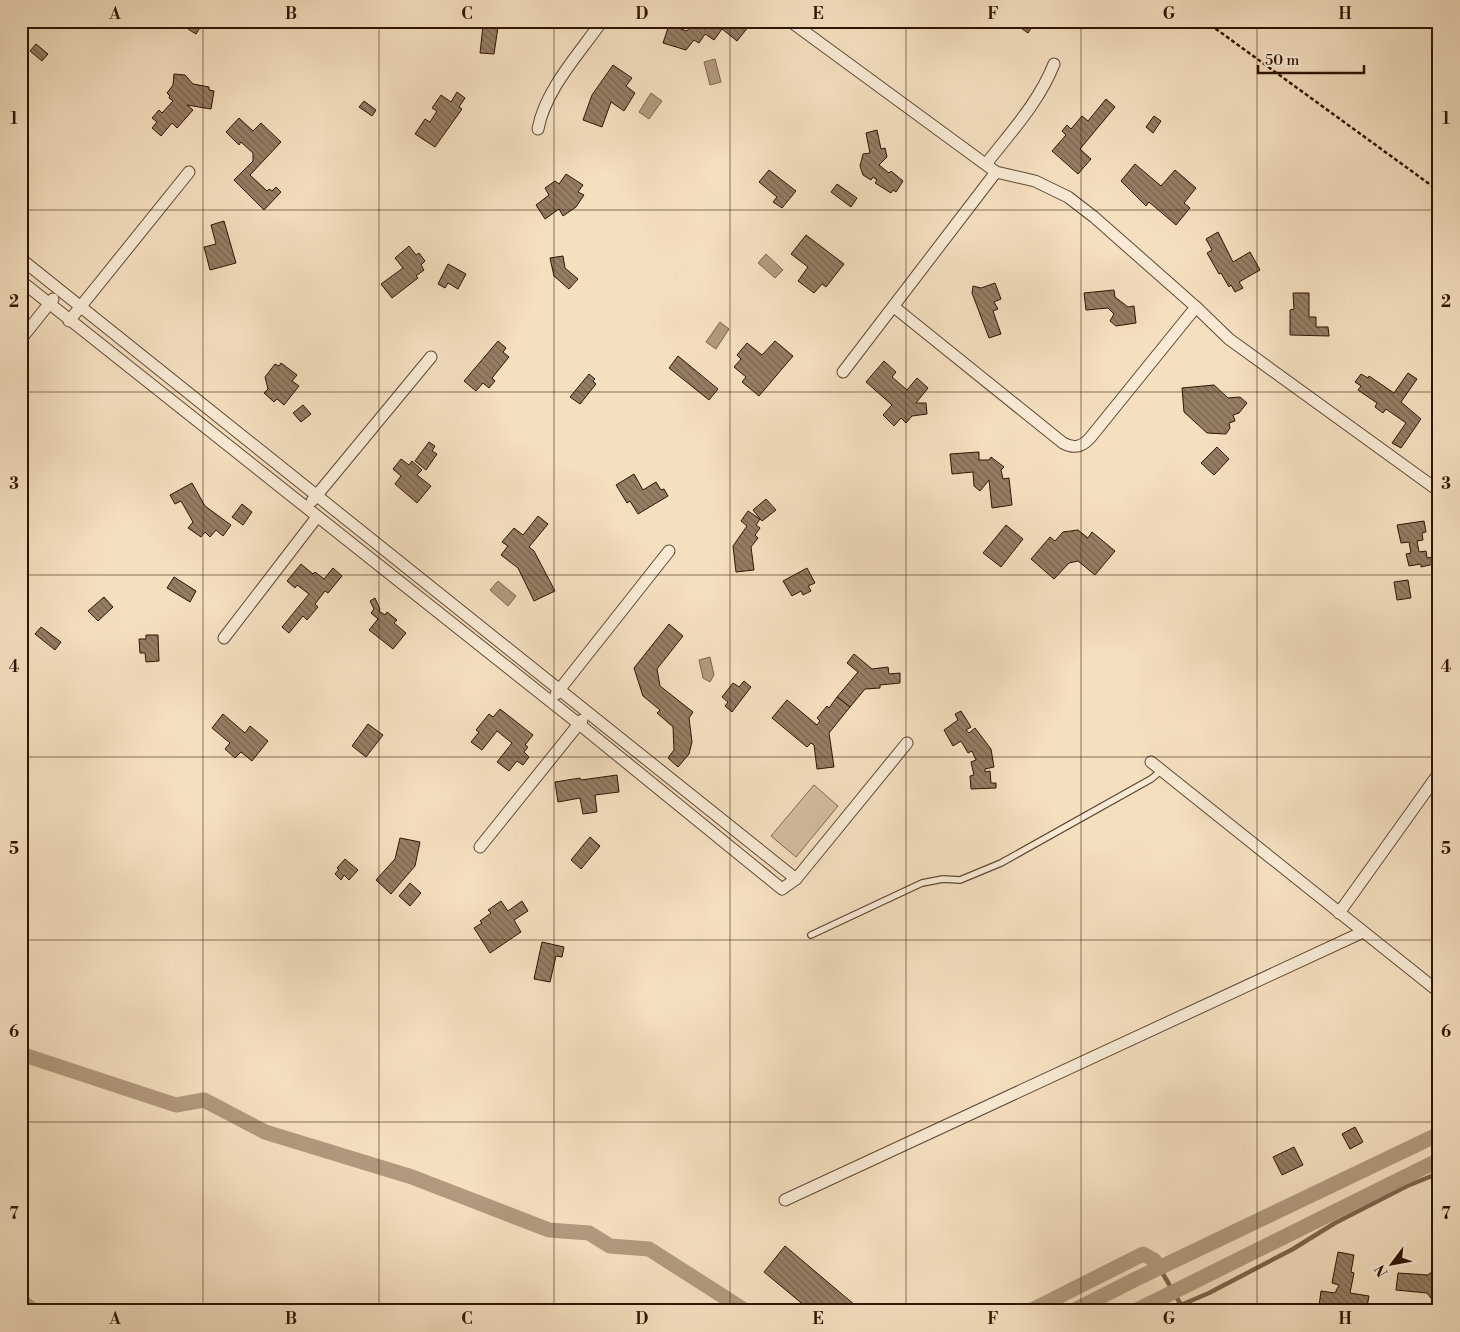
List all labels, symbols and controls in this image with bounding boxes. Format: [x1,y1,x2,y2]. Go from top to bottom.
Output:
text: A [108,4,121,24]
text: B [285,4,297,24]
text: C [461,4,473,24]
text: D [636,4,649,24]
text: E [812,4,824,24]
text: F [987,4,999,24]
text: G [1163,4,1176,24]
text: H [1338,4,1352,24]
scale bar [1258,42,1364,74]
text: 50 m [1265,51,1299,70]
text: 1 [10,109,18,129]
text: 1 [1442,109,1450,129]
text: 2 [9,292,19,312]
text: 2 [1441,292,1451,312]
text: 3 [9,474,19,494]
text: 3 [1441,474,1451,494]
text: 4 [9,657,20,677]
text: 4 [1441,657,1452,677]
text: 5 [9,839,19,859]
text: 5 [1441,839,1451,859]
text: 6 [9,1022,19,1042]
text: 6 [1441,1022,1451,1042]
text: 7 [9,1204,19,1224]
text: 7 [1441,1204,1451,1224]
north arrow [1368,1240,1418,1290]
text: N [1371,1261,1392,1280]
text: A [108,1309,121,1329]
text: B [285,1309,297,1329]
text: C [461,1309,473,1329]
text: D [636,1309,649,1329]
text: E [812,1309,824,1329]
text: F [987,1309,999,1329]
text: G [1163,1309,1176,1329]
text: H [1338,1309,1352,1329]

